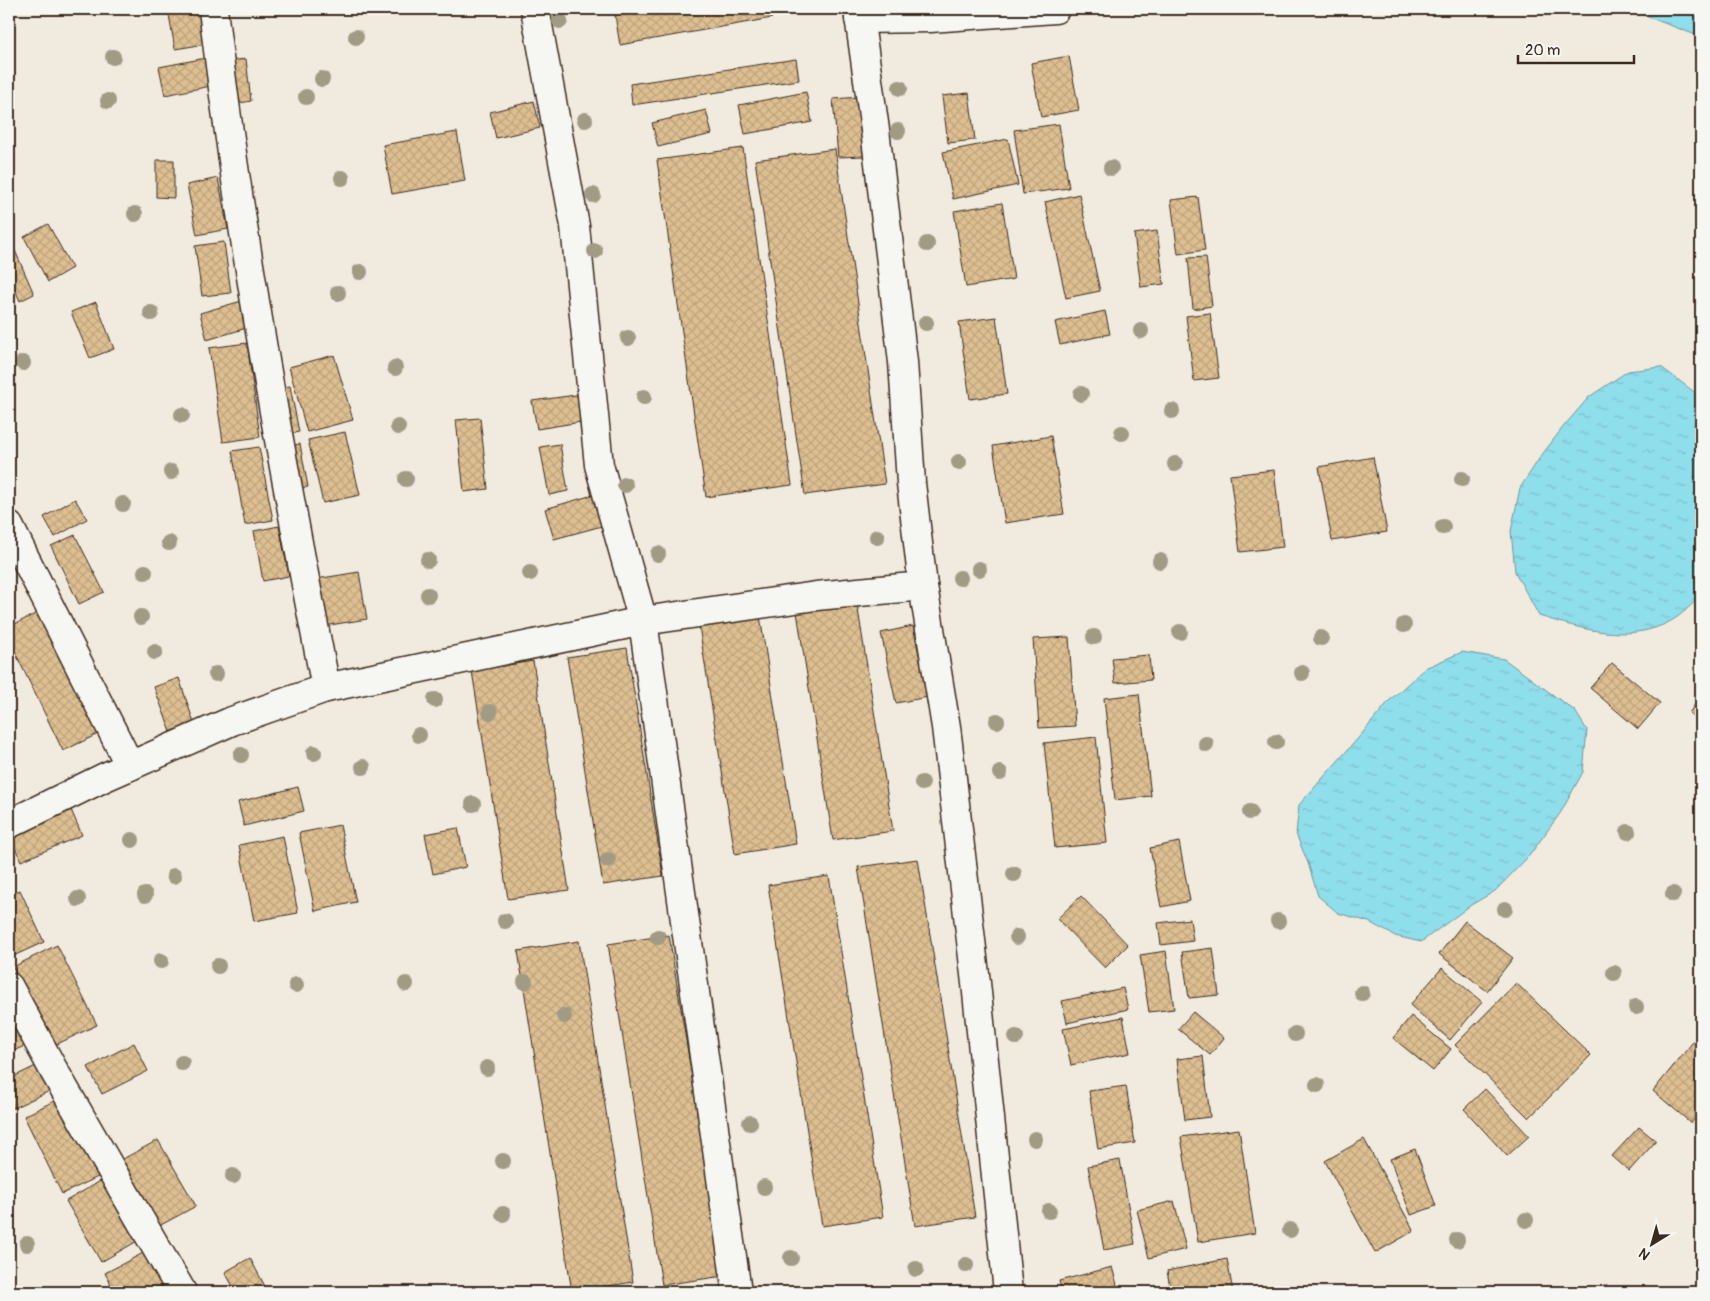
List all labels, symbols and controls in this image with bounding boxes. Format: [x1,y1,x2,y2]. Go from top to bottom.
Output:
scale bar [1518,32,1634,64]
text: 20 m [1525,41,1560,60]
north arrow [1628,1218,1678,1268]
text: N [1636,1244,1653,1264]

